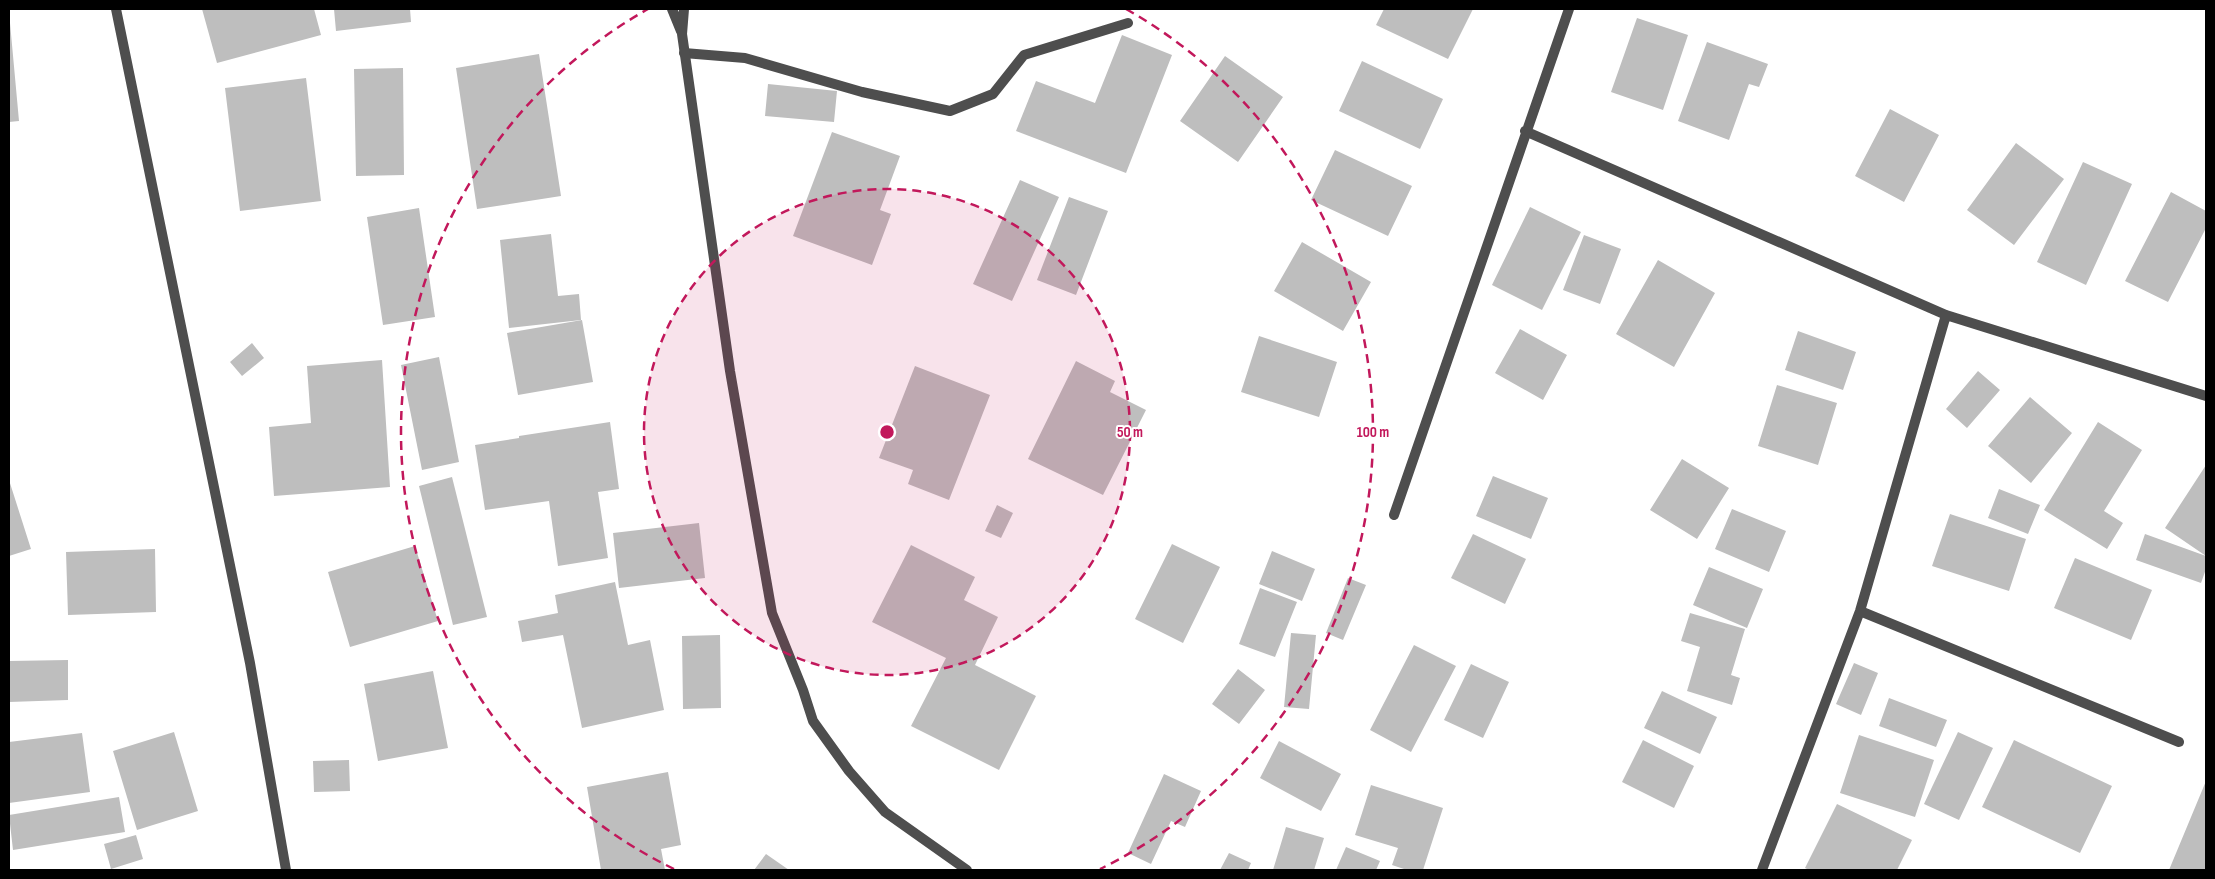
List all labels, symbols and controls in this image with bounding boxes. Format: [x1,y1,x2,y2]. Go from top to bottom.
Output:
centre of rings [878,423,896,441]
text: 50 m [1117,423,1143,442]
text: 100 m [1357,423,1389,442]

